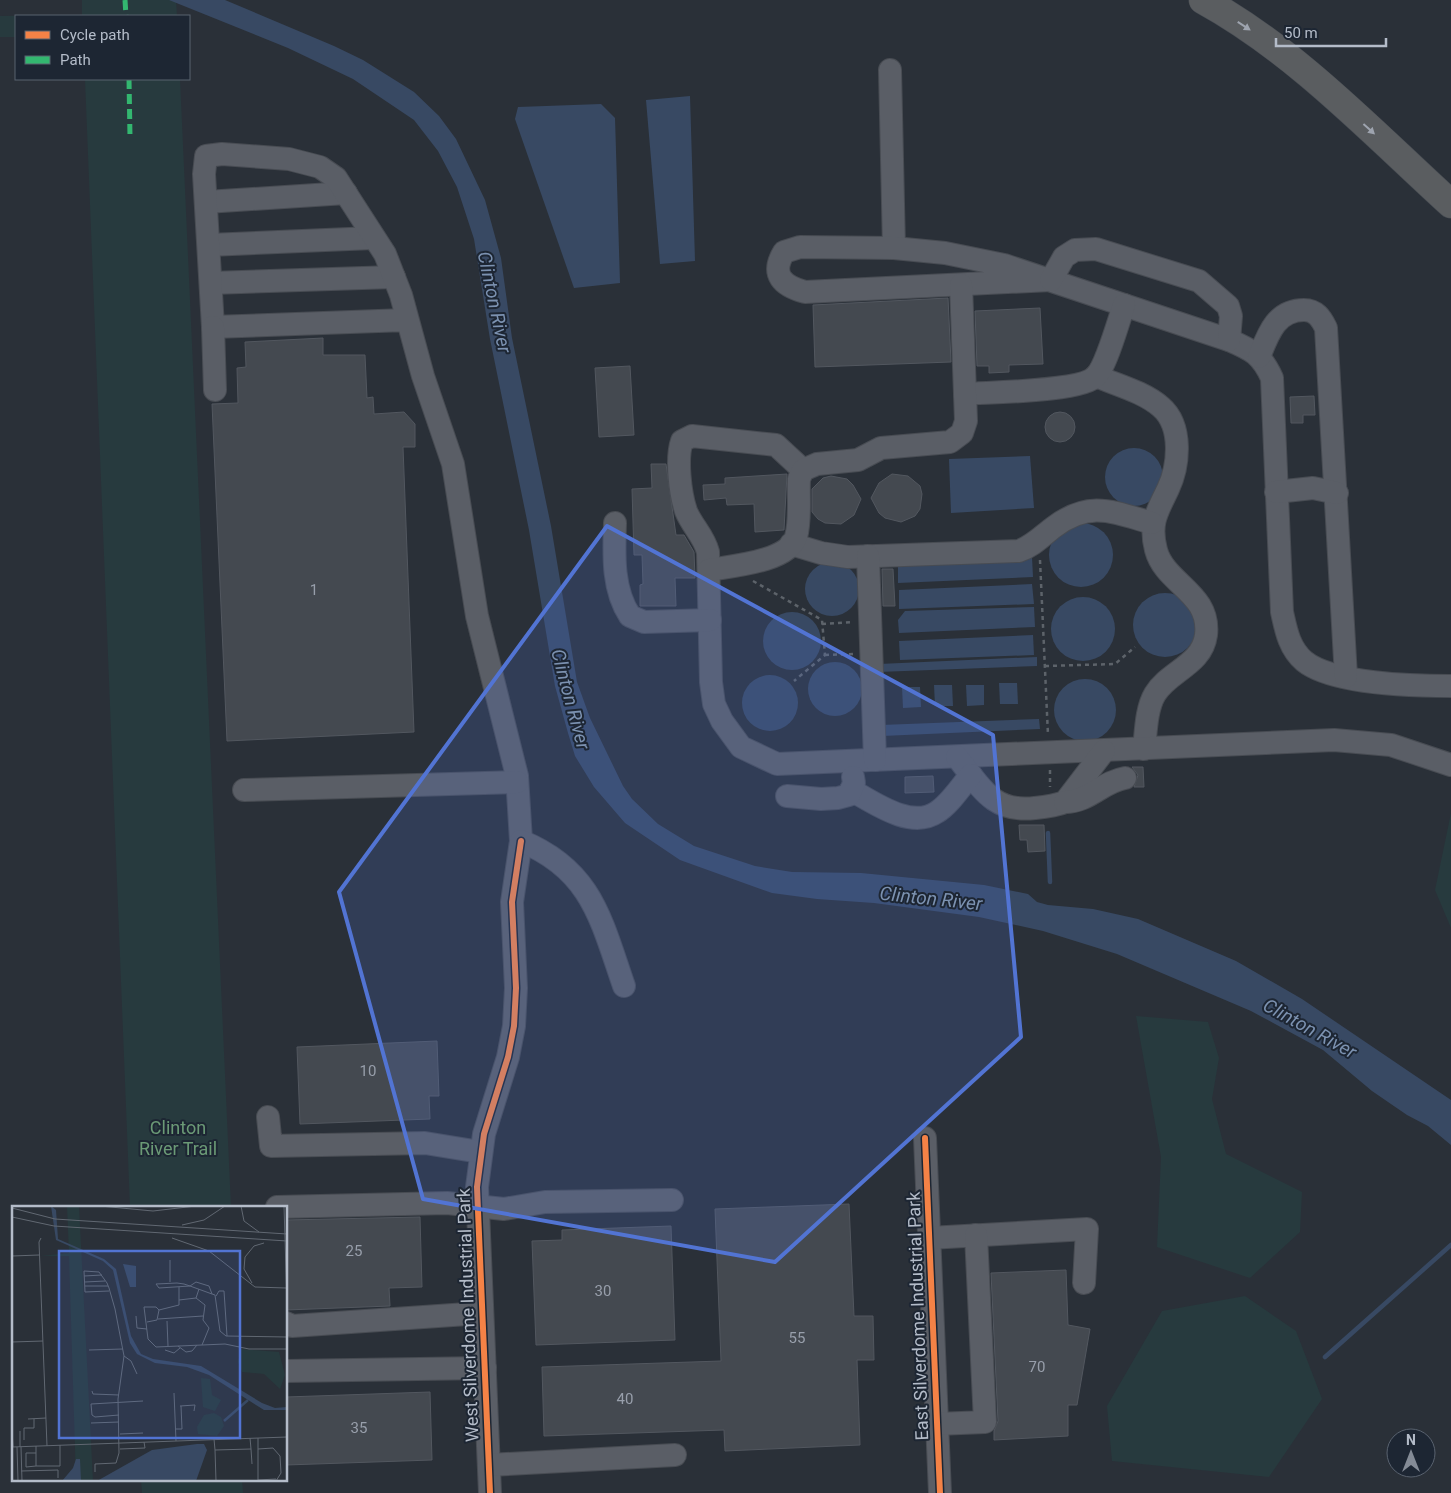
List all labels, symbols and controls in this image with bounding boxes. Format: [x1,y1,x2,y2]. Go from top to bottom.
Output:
legend [15,15,190,80]
scale bar [1276,15,1386,47]
one-way arrow [1237,21,1250,31]
text: 50 m [1284,24,1318,42]
text: Cycle path [60,26,130,44]
text: Path [60,51,91,69]
one-way arrow [1362,124,1375,135]
water label: Clinton River [473,249,517,356]
house number: 1 [310,581,318,599]
water label: Clinton River [546,646,595,753]
water label: Clinton River [879,882,984,915]
water label: Clinton River [1259,993,1361,1064]
house number: 10 [360,1062,376,1080]
park label: Clinton River Trail [139,1117,217,1159]
street label: West Silverdome Industrial Park [453,1187,482,1442]
street label: East Silverdome Industrial Park [903,1190,932,1441]
inset map [12,1206,288,1480]
house number: 25 [346,1242,362,1260]
house number: 30 [595,1282,611,1300]
house number: 55 [789,1329,805,1347]
house number: 70 [1029,1358,1045,1376]
house number: 40 [617,1390,633,1408]
house number: 35 [351,1419,367,1437]
north arrow [1386,1428,1436,1478]
text: N [1406,1432,1416,1448]

